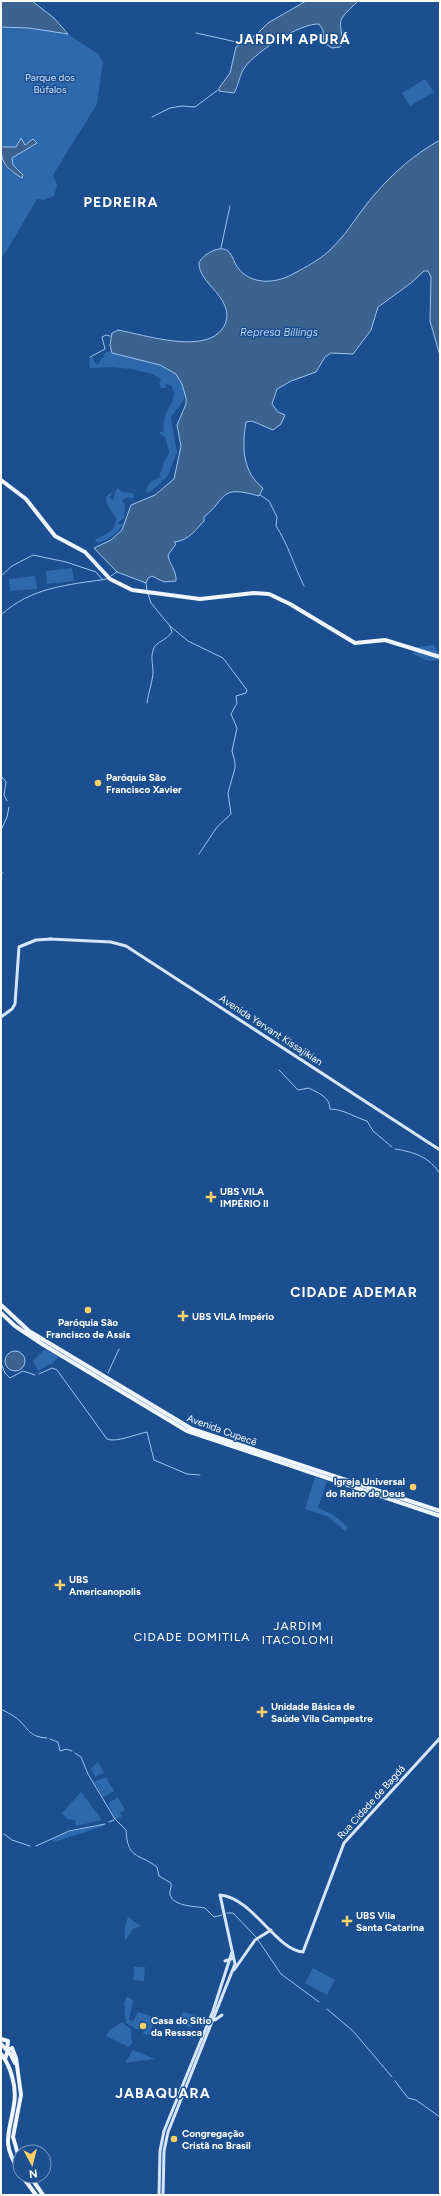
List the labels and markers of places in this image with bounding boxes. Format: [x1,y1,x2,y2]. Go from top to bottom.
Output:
place label: Paróquia São Francisco Xavier [106,771,182,796]
marker: Paróquia São Francisco Xavier [93,778,103,788]
place label: UBS VILA IMPÉRIO II [220,1185,269,1210]
marker: UBS VILA IMPÉRIO II [205,1191,217,1203]
marker: Paróquia São Francisco de Assis [83,1305,93,1315]
marker: UBS VILA Império [177,1310,189,1322]
place label: UBS VILA Império [192,1310,274,1323]
place label: Paróquia São Francisco de Assis [46,1316,130,1341]
place label: Igreja Universal do Reino de Deus [326,1475,405,1500]
marker: Igreja Universal do Reino de Deus [408,1482,418,1492]
place label: UBS Americanopolis [69,1573,141,1598]
marker: UBS Americanopolis [54,1579,66,1591]
place label: Unidade Básica de Saúde Vila Campestre [271,1700,373,1725]
marker: Unidade Básica de Saúde Vila Campestre [256,1706,268,1718]
place label: UBS Vila Santa Catarina [356,1909,424,1934]
marker: UBS Vila Santa Catarina [341,1915,353,1927]
place label: Casa do Sítio da Ressaca [151,2014,211,2039]
marker: Casa do Sítio da Ressaca [138,2021,148,2031]
place label: Congregação Cristã no Brasil [182,2127,251,2152]
marker: Congregação Cristã no Brasil [169,2134,179,2144]

